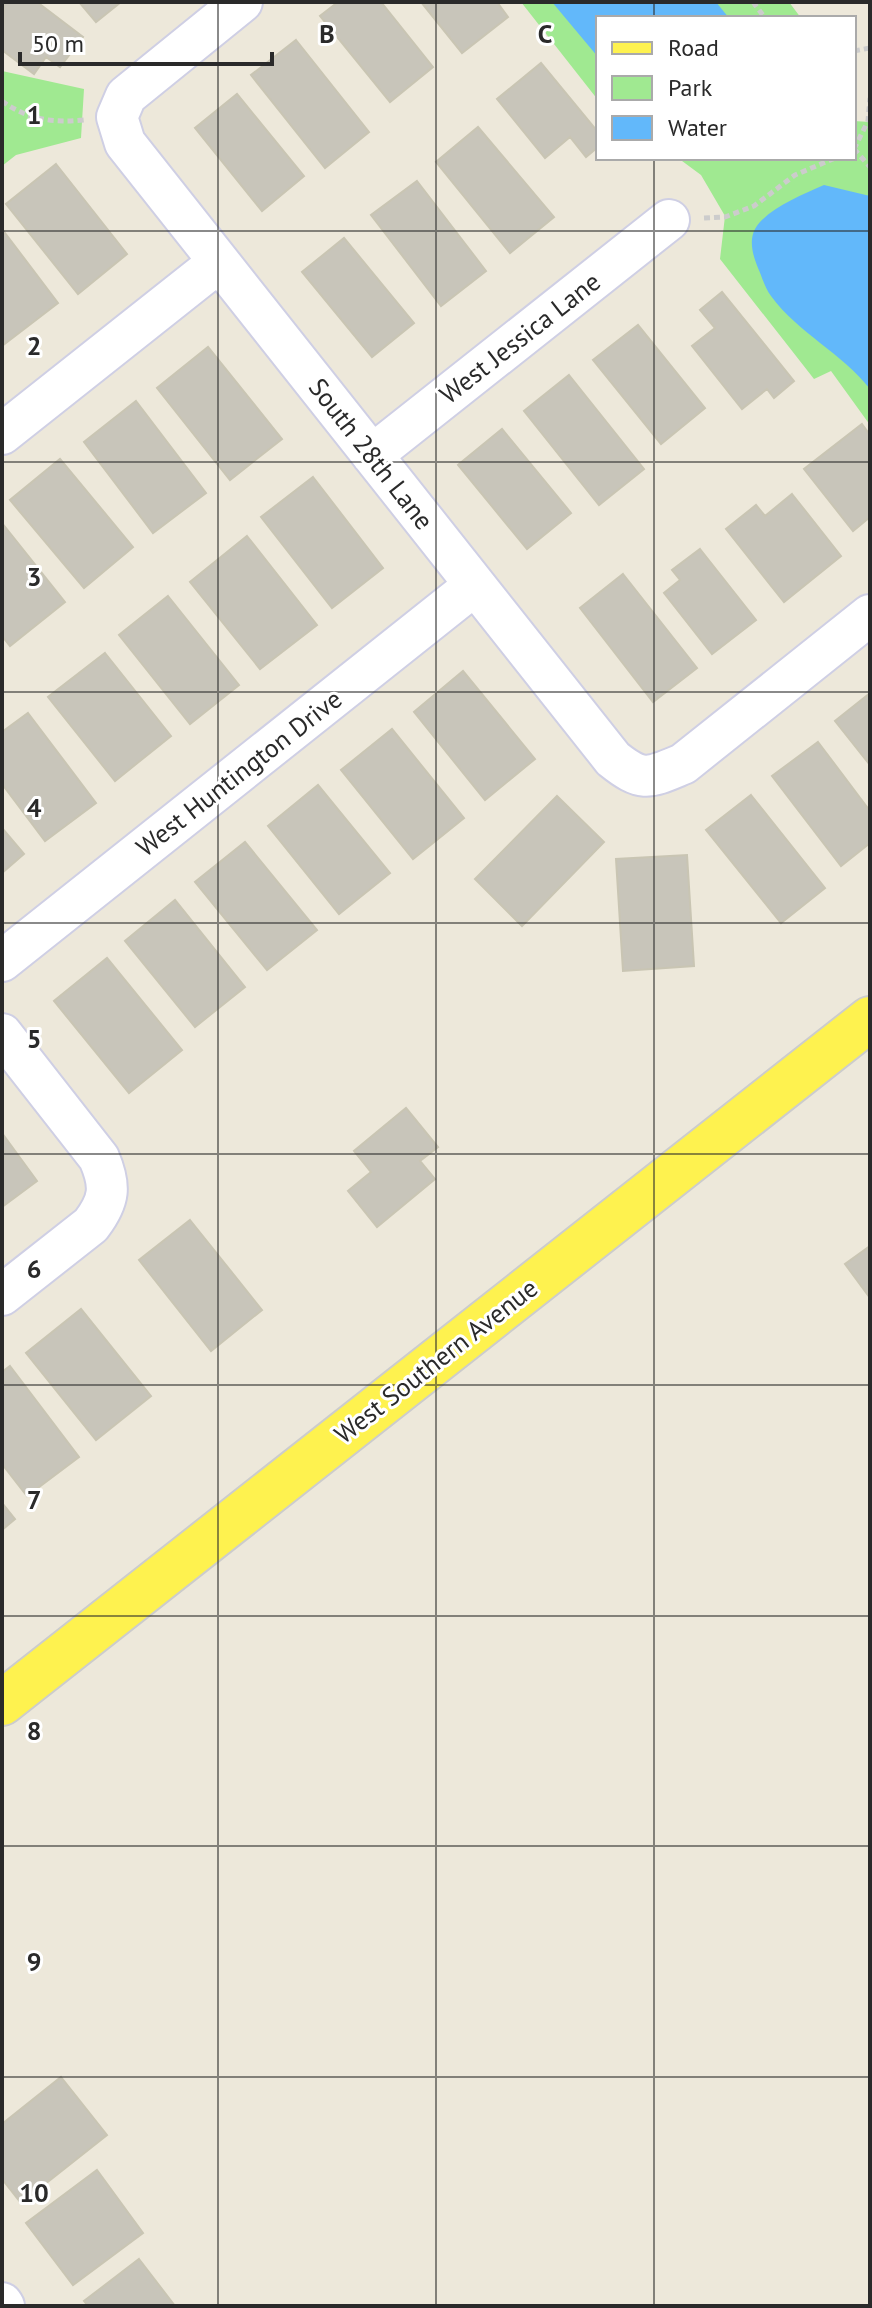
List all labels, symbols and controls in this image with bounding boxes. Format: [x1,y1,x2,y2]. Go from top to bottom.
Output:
scale bar [20,16,272,66]
legend [596,16,856,160]
text: B [319,17,335,50]
text: C [538,17,552,50]
text: 50 m [32,28,84,59]
text: Road [668,32,719,63]
text: Park [668,72,713,103]
text: 1 [27,98,41,131]
text: Water [668,112,727,143]
street label: West Jessica Lane [433,265,607,411]
text: 2 [27,329,41,362]
street label: South 28th Lane [302,371,441,536]
text: 3 [27,560,41,593]
street label: West Huntington Drive [129,682,348,863]
text: 4 [27,791,42,824]
text: 5 [27,1022,41,1055]
text: 6 [27,1252,41,1285]
street label: West Southern Avenue [328,1271,544,1450]
text: 7 [27,1483,41,1516]
text: 8 [27,1714,41,1747]
text: 9 [27,1945,41,1978]
text: 10 [19,2176,49,2209]

